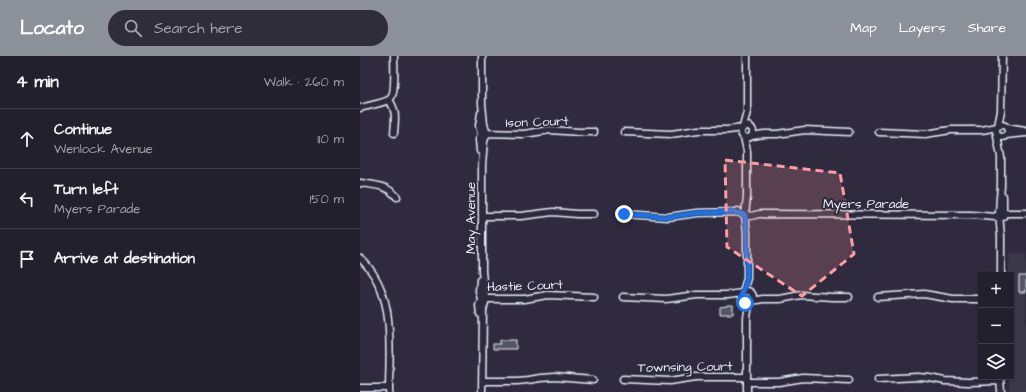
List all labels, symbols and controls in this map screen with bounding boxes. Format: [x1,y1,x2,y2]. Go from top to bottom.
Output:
search box [108,10,388,46]
text: Locato [20,15,84,42]
icon: search [122,17,144,39]
text: Search here [154,18,242,39]
text: Map [850,18,877,38]
text: Layers [899,18,946,38]
text: Share [968,18,1006,38]
text: 4 min [16,70,59,94]
text: Walk · 260 m [264,73,344,91]
street label: Ison Court [505,112,570,132]
text: Continue [54,119,112,140]
icon: ahead [16,128,38,150]
text: 110 m [317,130,344,148]
text: Wenlock Avenue [54,140,153,158]
text: Turn left [54,179,118,200]
street label: May Avenue [462,182,481,254]
icon: left [16,188,38,210]
text: 150 m [310,190,344,208]
street label: Myers Parade [823,195,909,214]
text: Myers Parade [54,200,140,218]
route end [615,205,633,223]
icon: arrive [16,248,38,270]
text: Arrive at destination [54,248,195,269]
map controls [978,272,1014,380]
button: + [978,272,1014,308]
street label: Hastie Court [487,276,564,296]
route start [736,294,754,312]
button: − [978,308,1014,344]
button: layers [978,344,1014,380]
street label: Townsing Court [637,357,733,378]

